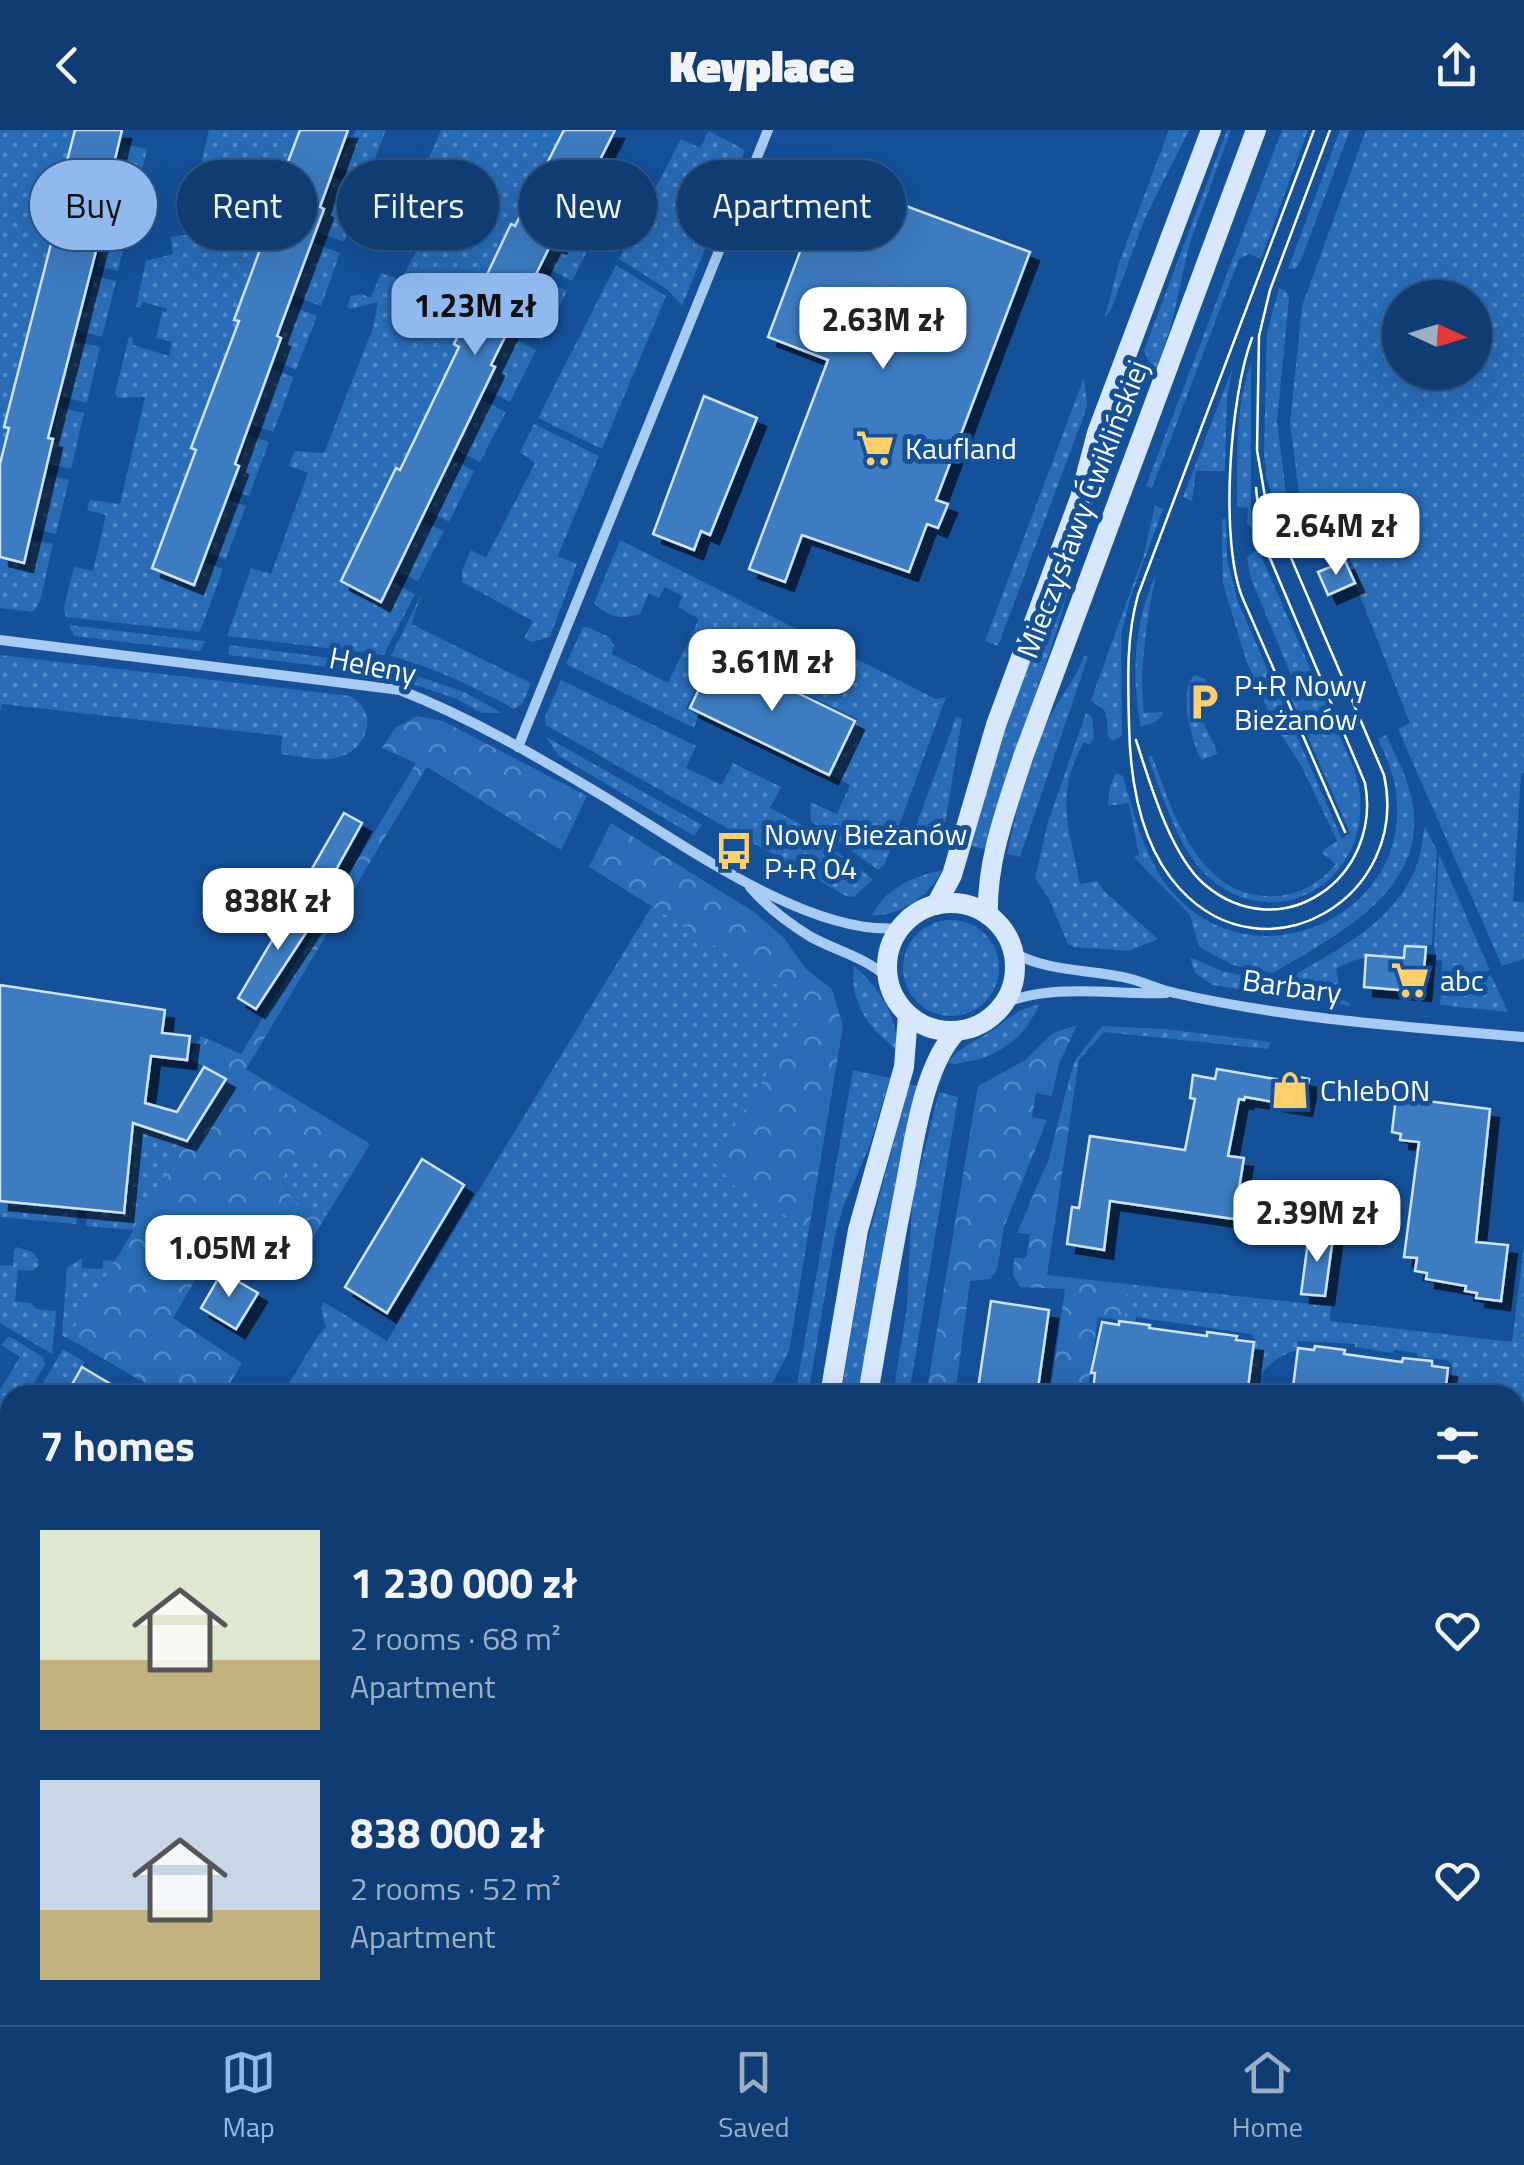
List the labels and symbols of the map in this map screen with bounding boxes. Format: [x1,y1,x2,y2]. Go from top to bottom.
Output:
pin: 1.23M zł [372,273,578,358]
north arrow [1382,280,1492,390]
pin: 2.63M zł [780,287,986,372]
street label: Mieczysławy Ćwiklińskiej [1004,353,1160,665]
place label: Kaufland [905,425,1017,471]
supermarket icon: Kaufland [854,427,896,469]
pin: 2.64M zł [1233,493,1439,578]
pin: 3.61M zł [669,629,875,714]
street label: Heleny [326,634,420,696]
place label: P+R Nowy Bieżanów [1234,662,1367,742]
parking icon: P+R Nowy Bieżanów [1183,681,1225,723]
place label: Nowy Bieżanów P+R 04 [764,811,967,891]
bus stop icon: Nowy Bieżanów P+R 04 [713,830,755,872]
pin: 838K zł [186,868,370,953]
street label: Barbary [1239,956,1345,1016]
place label: abc [1440,957,1484,1003]
supermarket icon: abc [1389,959,1431,1001]
place label: ChlebON [1320,1067,1430,1113]
shop icon: ChlebON [1269,1069,1311,1111]
pin: 2.39M zł [1214,1180,1420,1265]
pin: 1.05M zł [126,1215,332,1300]

